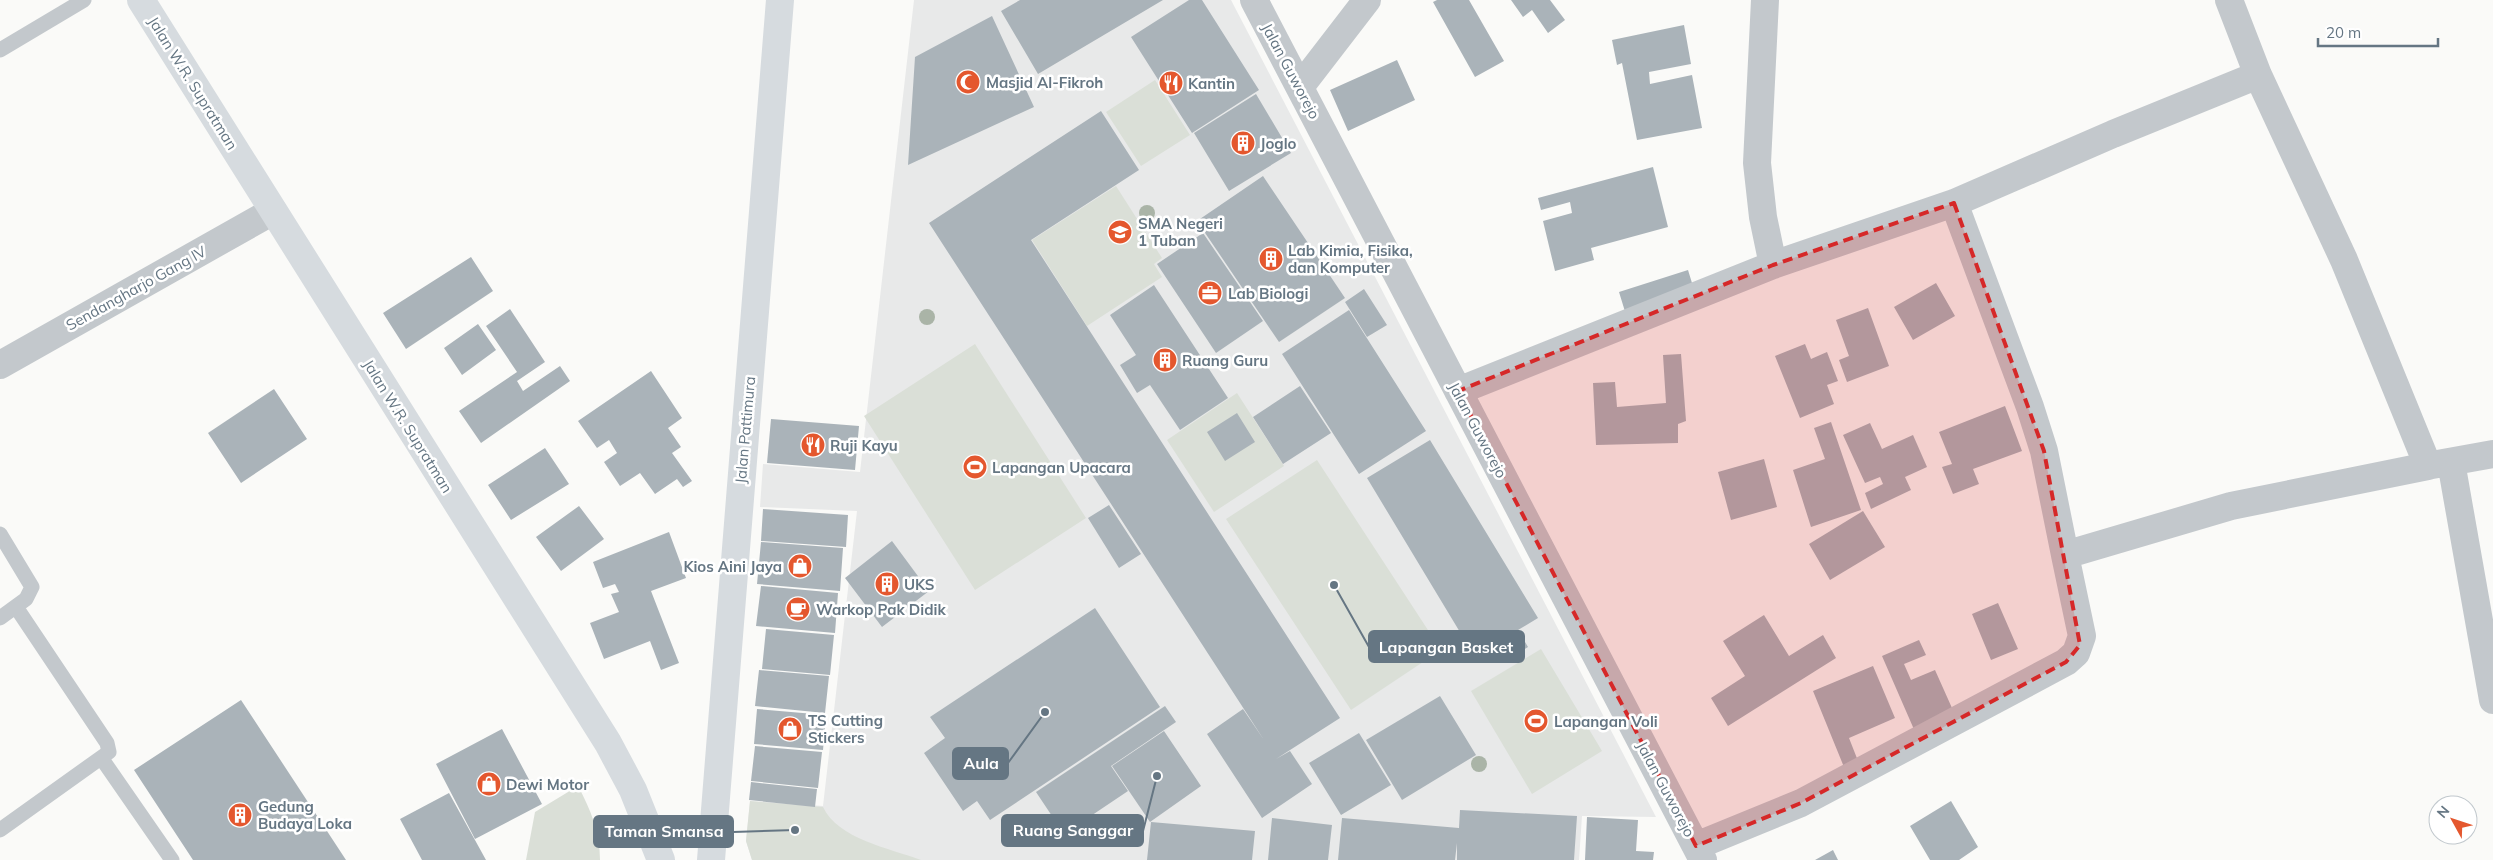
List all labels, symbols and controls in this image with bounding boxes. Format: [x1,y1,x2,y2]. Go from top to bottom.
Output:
street label: Jalan W.R. Supratman [144,13,242,153]
scale bar [2318,15,2438,47]
street label: Jalan Guworejo [1258,20,1324,122]
text: 20 m [2326,23,2361,42]
mosque icon: Masjid Al-Fikroh [955,69,981,95]
restaurant icon: Kantin [1158,70,1184,96]
place label: Masjid Al-Fikroh [986,73,1103,92]
place label: Kantin [1188,74,1235,93]
building icon: Joglo [1230,130,1256,156]
place label: Joglo [1260,134,1297,153]
place label: SMA Negeri 1 Tuban [1138,214,1223,250]
school or university icon: SMA Negeri 1 Tuban [1107,219,1133,245]
street label: Sendangharjo Gang IV [63,241,210,334]
place label: Lab Kimia, Fisika, dan Komputer [1288,241,1413,277]
building icon: Lab Kimia, Fisika, dan Komputer [1258,246,1284,272]
office icon: Lab Biologi [1197,280,1223,306]
place label: Lab Biologi [1228,284,1308,303]
building icon: Ruang Guru [1152,347,1178,373]
place label: Ruang Guru [1182,351,1268,370]
street label: Jalan W.R. Supratman [359,356,457,496]
street label: Jalan Pattimura [731,376,759,484]
street label: Jalan Guworejo [1445,379,1511,481]
restaurant icon: Ruji Kayu [800,432,826,458]
place label: Ruji Kayu [830,436,898,455]
sports icon: Lapangan Upacara [962,454,988,480]
place label: Lapangan Upacara [992,458,1131,477]
shop icon: Kios Aini Jaya [787,553,813,579]
place label: Kios Aini Jaya [683,557,782,576]
building icon: UKS [874,571,900,597]
place label: UKS [904,575,935,594]
cafe icon: Warkop Pak Didik [785,596,811,622]
place label: Warkop Pak Didik [816,600,946,619]
callout: Lapangan Basket [1369,631,1524,662]
text: Lapangan Basket [1379,637,1513,657]
sports icon: Lapangan Voli [1523,708,1549,734]
place label: TS Cutting Stickers [808,711,883,747]
place label: Lapangan Voli [1554,712,1658,731]
shop icon: TS Cutting Stickers [777,716,803,742]
street label: Jalan Guworejo [1633,738,1699,840]
callout: Aula [953,748,1008,779]
text: Aula [963,753,999,773]
shop icon: Dewi Motor [476,771,502,797]
place label: Dewi Motor [506,775,589,794]
north arrow [2428,795,2478,845]
place label: Gedung Budaya Loka [258,797,352,833]
building icon: Gedung Budaya Loka [227,802,253,828]
text: N [2433,802,2453,821]
callout: Ruang Sanggar [1002,815,1143,846]
callout: Taman Smansa [594,816,733,847]
text: Ruang Sanggar [1013,820,1134,840]
text: Taman Smansa [604,821,724,841]

